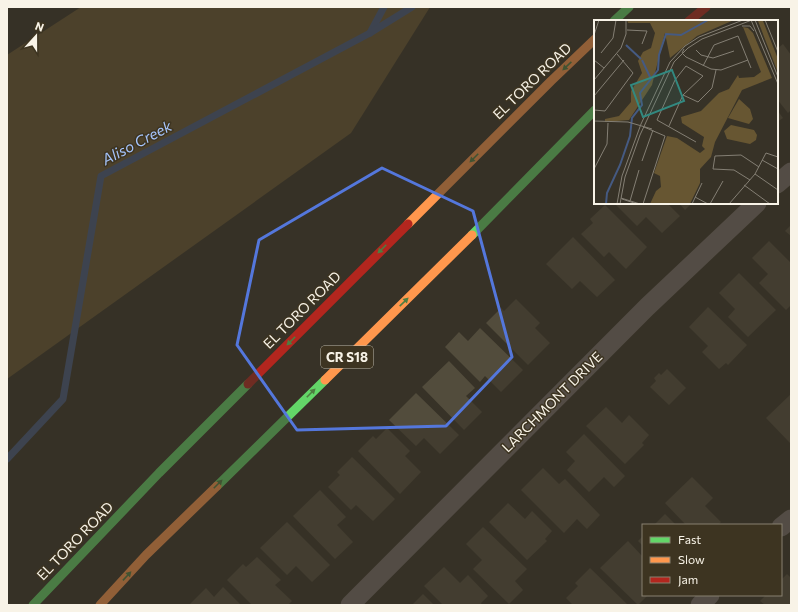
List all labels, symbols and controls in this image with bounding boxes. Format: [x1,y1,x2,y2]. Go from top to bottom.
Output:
north arrow [16,16,56,56]
text: N [34,19,46,34]
inset map [594,20,778,204]
street label: EL TORO ROAD [489,39,574,122]
one-way arrow [562,61,572,71]
water label: Aliso Creek [98,116,175,169]
one-way arrow [469,153,479,162]
one-way arrow [377,245,387,254]
street label: EL TORO ROAD [259,267,344,352]
one-way arrow [399,297,409,307]
one-way arrow [286,337,295,346]
road number: CR S18 [321,346,373,368]
street label: LARCHMONT DRIVE [498,348,605,455]
one-way arrow [306,388,316,398]
one-way arrow [213,479,223,489]
street label: EL TORO ROAD [33,498,116,583]
legend [642,524,782,596]
text: Fast [678,532,701,546]
text: Slow [678,552,705,566]
one-way arrow [122,571,131,582]
text: Jam [678,572,698,587]

